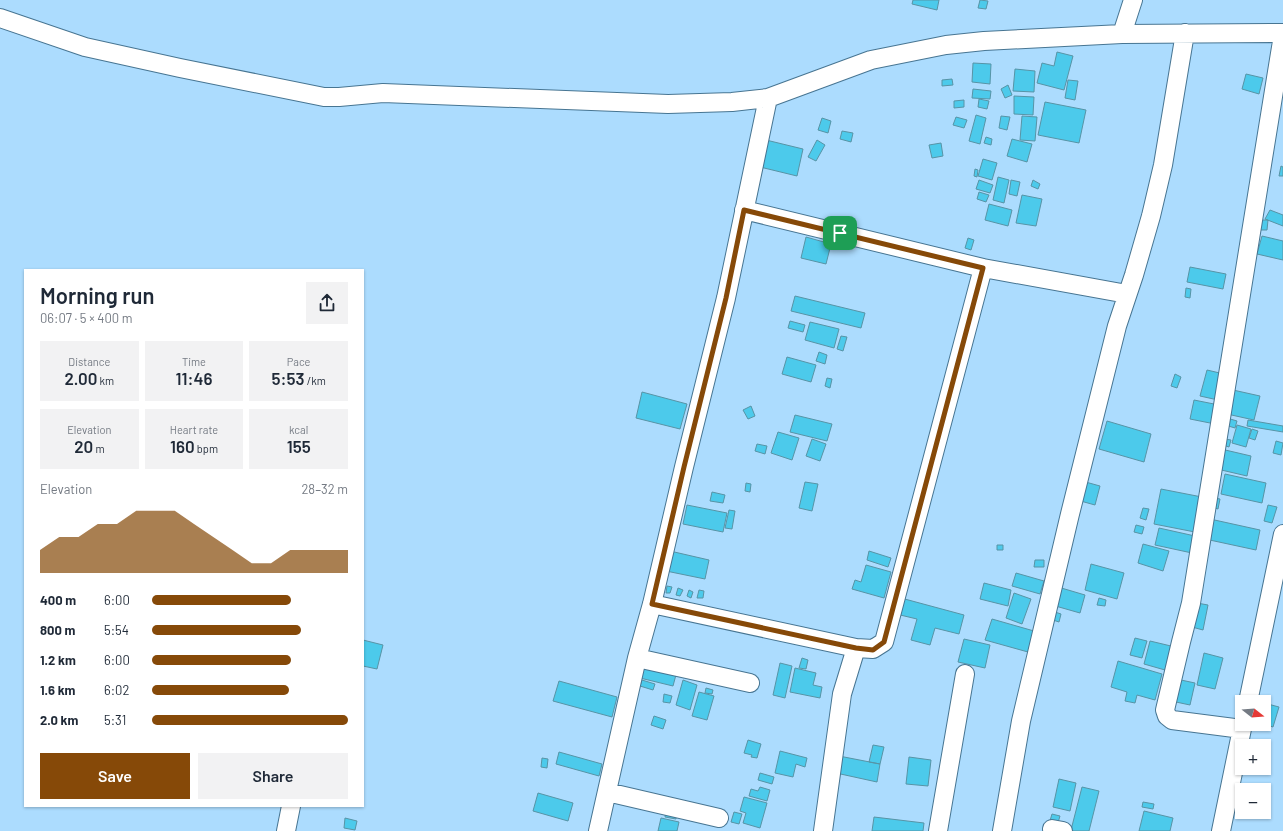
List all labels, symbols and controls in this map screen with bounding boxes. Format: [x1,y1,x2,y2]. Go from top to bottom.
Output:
pin [823,216,857,250]
icon: arrive [829,222,851,244]
text: Morning run [40,282,154,308]
button: share [306,282,348,324]
text: 06:07 · 5 × 400 m [40,310,132,326]
text: Distance [68,355,110,368]
text: Time [182,355,206,368]
text: Pace [287,355,310,368]
text: 2.00 [65,368,97,388]
text: 11:46 [175,368,213,388]
text: 5:53 [272,368,305,388]
text: km [97,374,114,387]
text: /km [305,374,326,387]
text: Elevation [67,423,111,436]
text: Heart rate [170,423,218,436]
text: kcal [289,423,308,436]
text: 20 [74,436,93,456]
text: 160 [170,436,195,456]
text: 155 [287,436,311,456]
text: m [93,442,105,455]
text: bpm [195,442,218,455]
text: Elevation [40,481,92,497]
text: 28–32 m [301,481,348,497]
text: 400 m [40,592,76,608]
text: 6:00 [104,592,130,608]
text: 800 m [40,622,75,638]
text: 5:54 [104,622,129,638]
text: 1.2 km [40,652,76,668]
text: 6:00 [104,652,130,668]
text: 1.6 km [40,682,75,698]
text: 6:02 [104,682,129,698]
north arrow [1235,695,1271,731]
map controls [1235,695,1271,819]
text: 2.0 km [40,712,78,728]
text: 5:31 [104,712,126,728]
button: + [1235,739,1271,775]
button: Save [40,753,190,799]
button: Share [198,753,348,799]
button: − [1235,783,1271,819]

